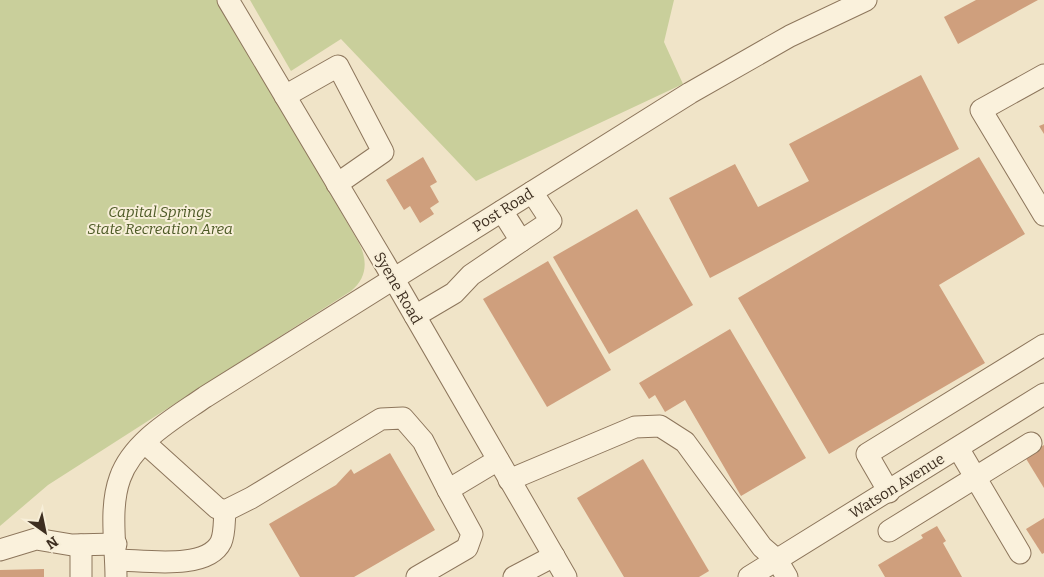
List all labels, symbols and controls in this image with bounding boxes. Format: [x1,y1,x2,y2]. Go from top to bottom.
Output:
street label: Post Road [469,184,537,236]
park label: Capital Springs State Recreation Area [87,203,233,238]
street label: Syene Road [370,249,426,327]
street label: Watson Avenue [846,450,948,522]
north arrow [20,507,70,557]
text: N [42,532,61,553]

